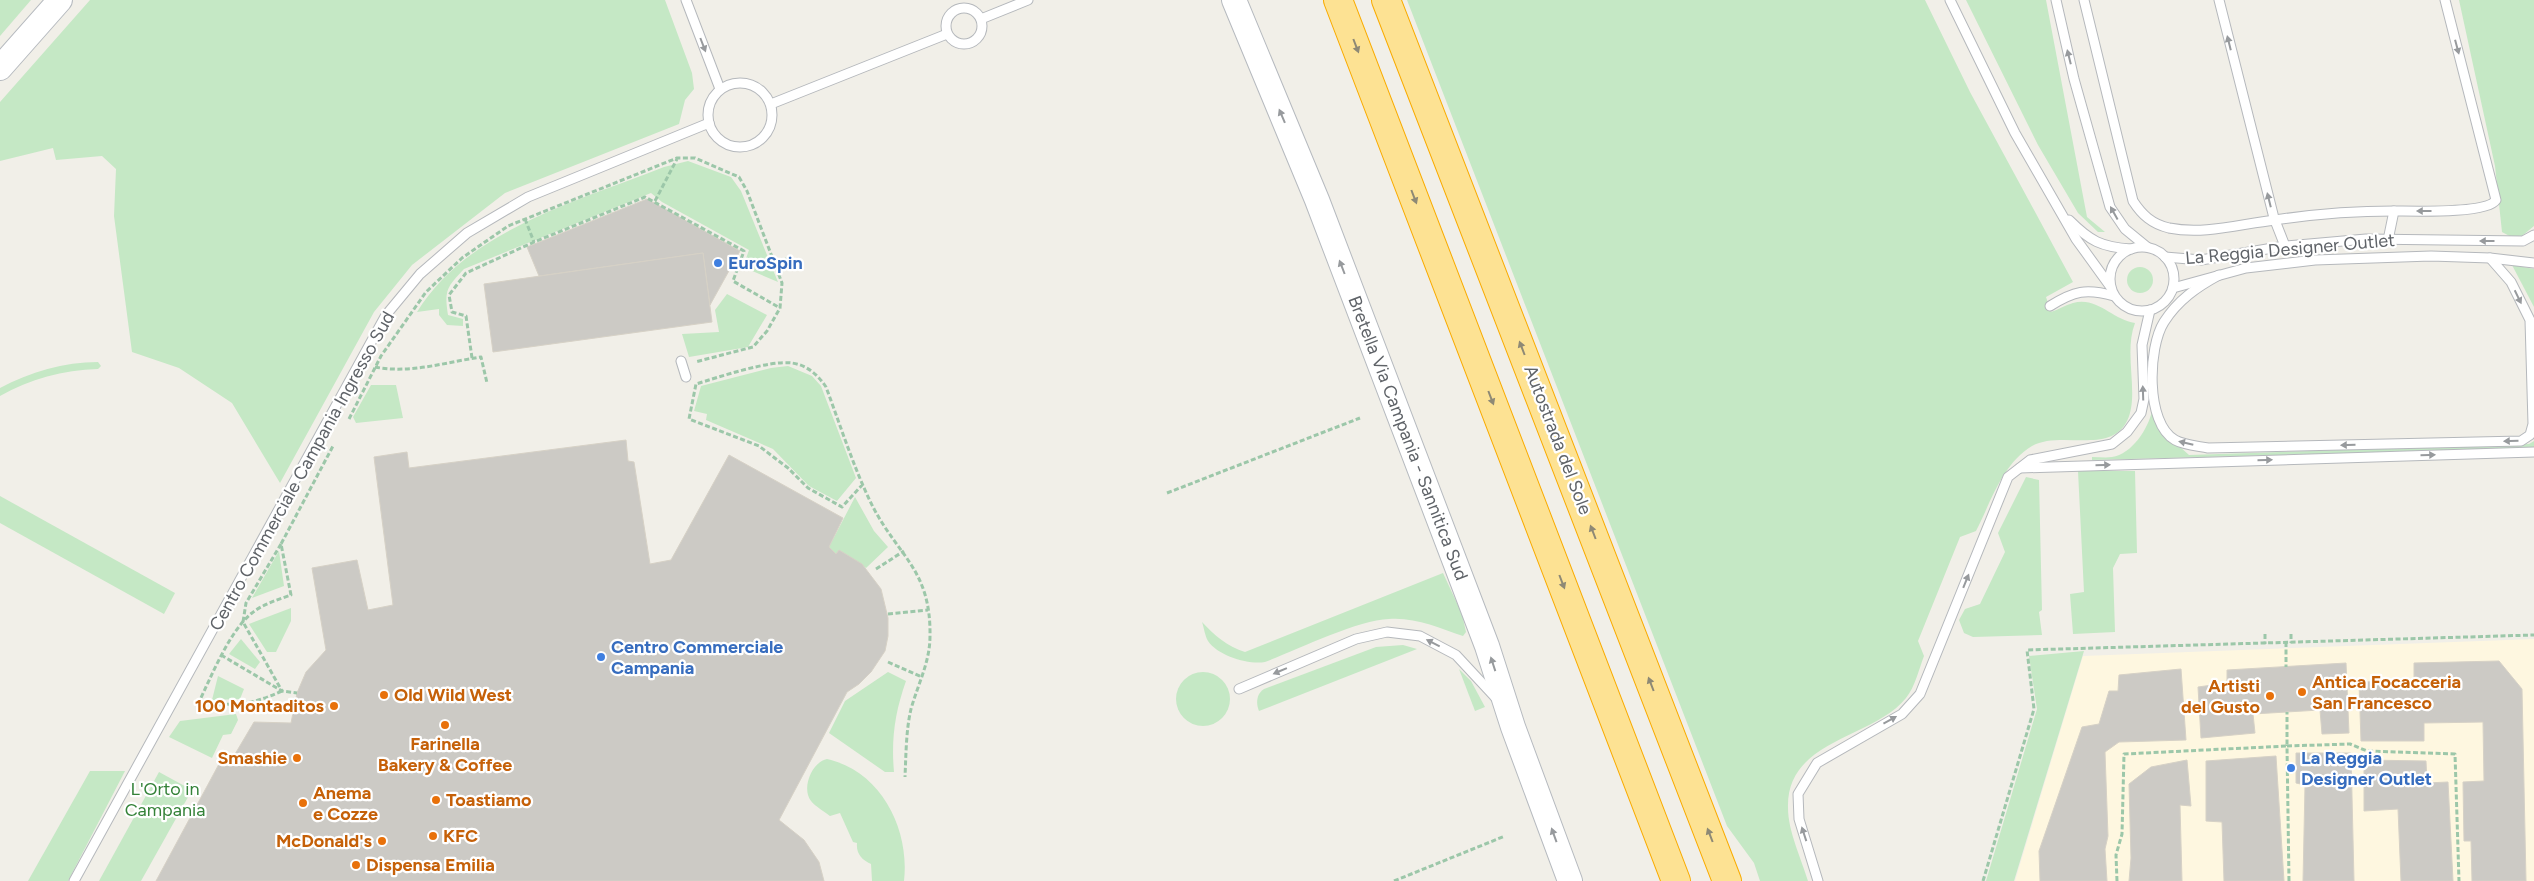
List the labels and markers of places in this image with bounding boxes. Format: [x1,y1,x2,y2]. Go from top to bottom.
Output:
place label: EuroSpin [728,252,803,274]
marker: EuroSpin [712,257,724,269]
place label: Centro Commerciale Campania [611,636,783,679]
marker: Centro Commerciale Campania [595,651,607,663]
place label: Antica Focacceria San Francesco [2312,671,2461,714]
place label: Artisti del Gusto [2181,675,2260,718]
place label: Old Wild West [394,684,512,706]
marker: Antica Focacceria San Francesco [2296,686,2308,698]
marker: Old Wild West [378,689,390,701]
marker: Artisti del Gusto [2264,690,2276,702]
place label: 100 Montaditos [195,695,325,717]
marker: 100 Montaditos [328,700,340,712]
marker: Farinella Bakery & Coffee [439,719,451,731]
place label: Farinella Bakery & Coffee [378,733,512,776]
place label: Smashie [217,747,287,769]
place label: La Reggia Designer Outlet [2301,747,2432,790]
marker: Smashie [291,752,303,764]
marker: La Reggia Designer Outlet [2285,762,2297,774]
place label: Anema e Cozze [313,782,378,825]
place label: Toastiamo [446,789,531,811]
marker: Toastiamo [430,794,442,806]
marker: Anema e Cozze [297,797,309,809]
place label: KFC [443,825,478,847]
place label: McDonald's [276,830,373,852]
marker: KFC [427,830,439,842]
marker: McDonald's [376,835,388,847]
place label: Dispensa Emilia [366,854,495,876]
marker: Dispensa Emilia [350,859,362,871]

